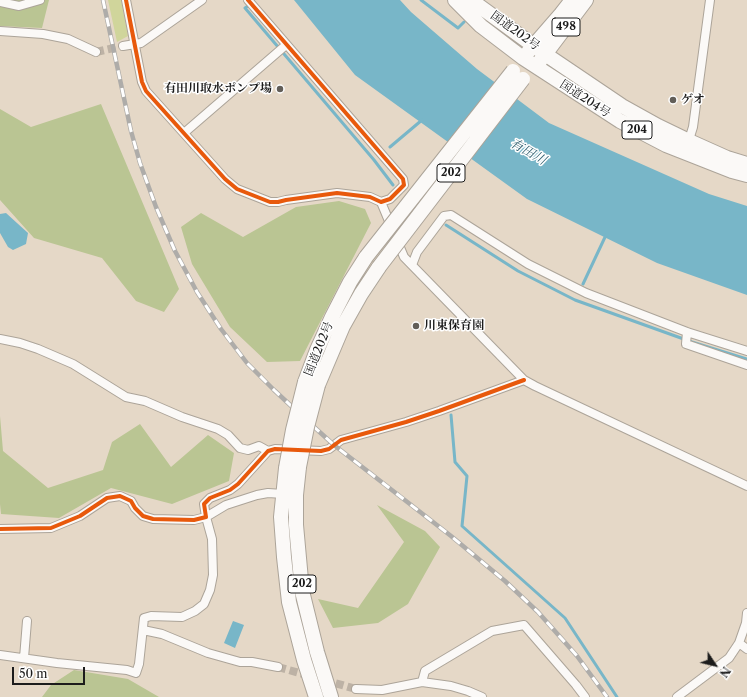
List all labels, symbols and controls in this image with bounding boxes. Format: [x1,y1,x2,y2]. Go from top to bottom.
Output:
street label: 国道202号 [488,8,542,54]
road number: 498 [552,18,580,36]
street label: 国道204号 [557,77,613,121]
place label: 有田川取水ポンプ場 [164,82,272,96]
marker: 有田川取水ポンプ場 [275,84,285,94]
place label: ゲオ [681,93,705,107]
marker: ゲオ [668,95,678,105]
road number: 204 [622,121,652,139]
water label: 有田川 [507,135,549,169]
road number: 202 [437,164,465,182]
place label: 川東保育園 [424,319,484,333]
street label: 国道202号 [302,320,336,378]
marker: 川東保育園 [411,321,421,331]
road number: 202 [288,575,316,593]
north arrow [695,645,735,685]
scale bar [14,659,87,685]
text: N [716,664,733,680]
text: 50 m [19,666,48,681]

